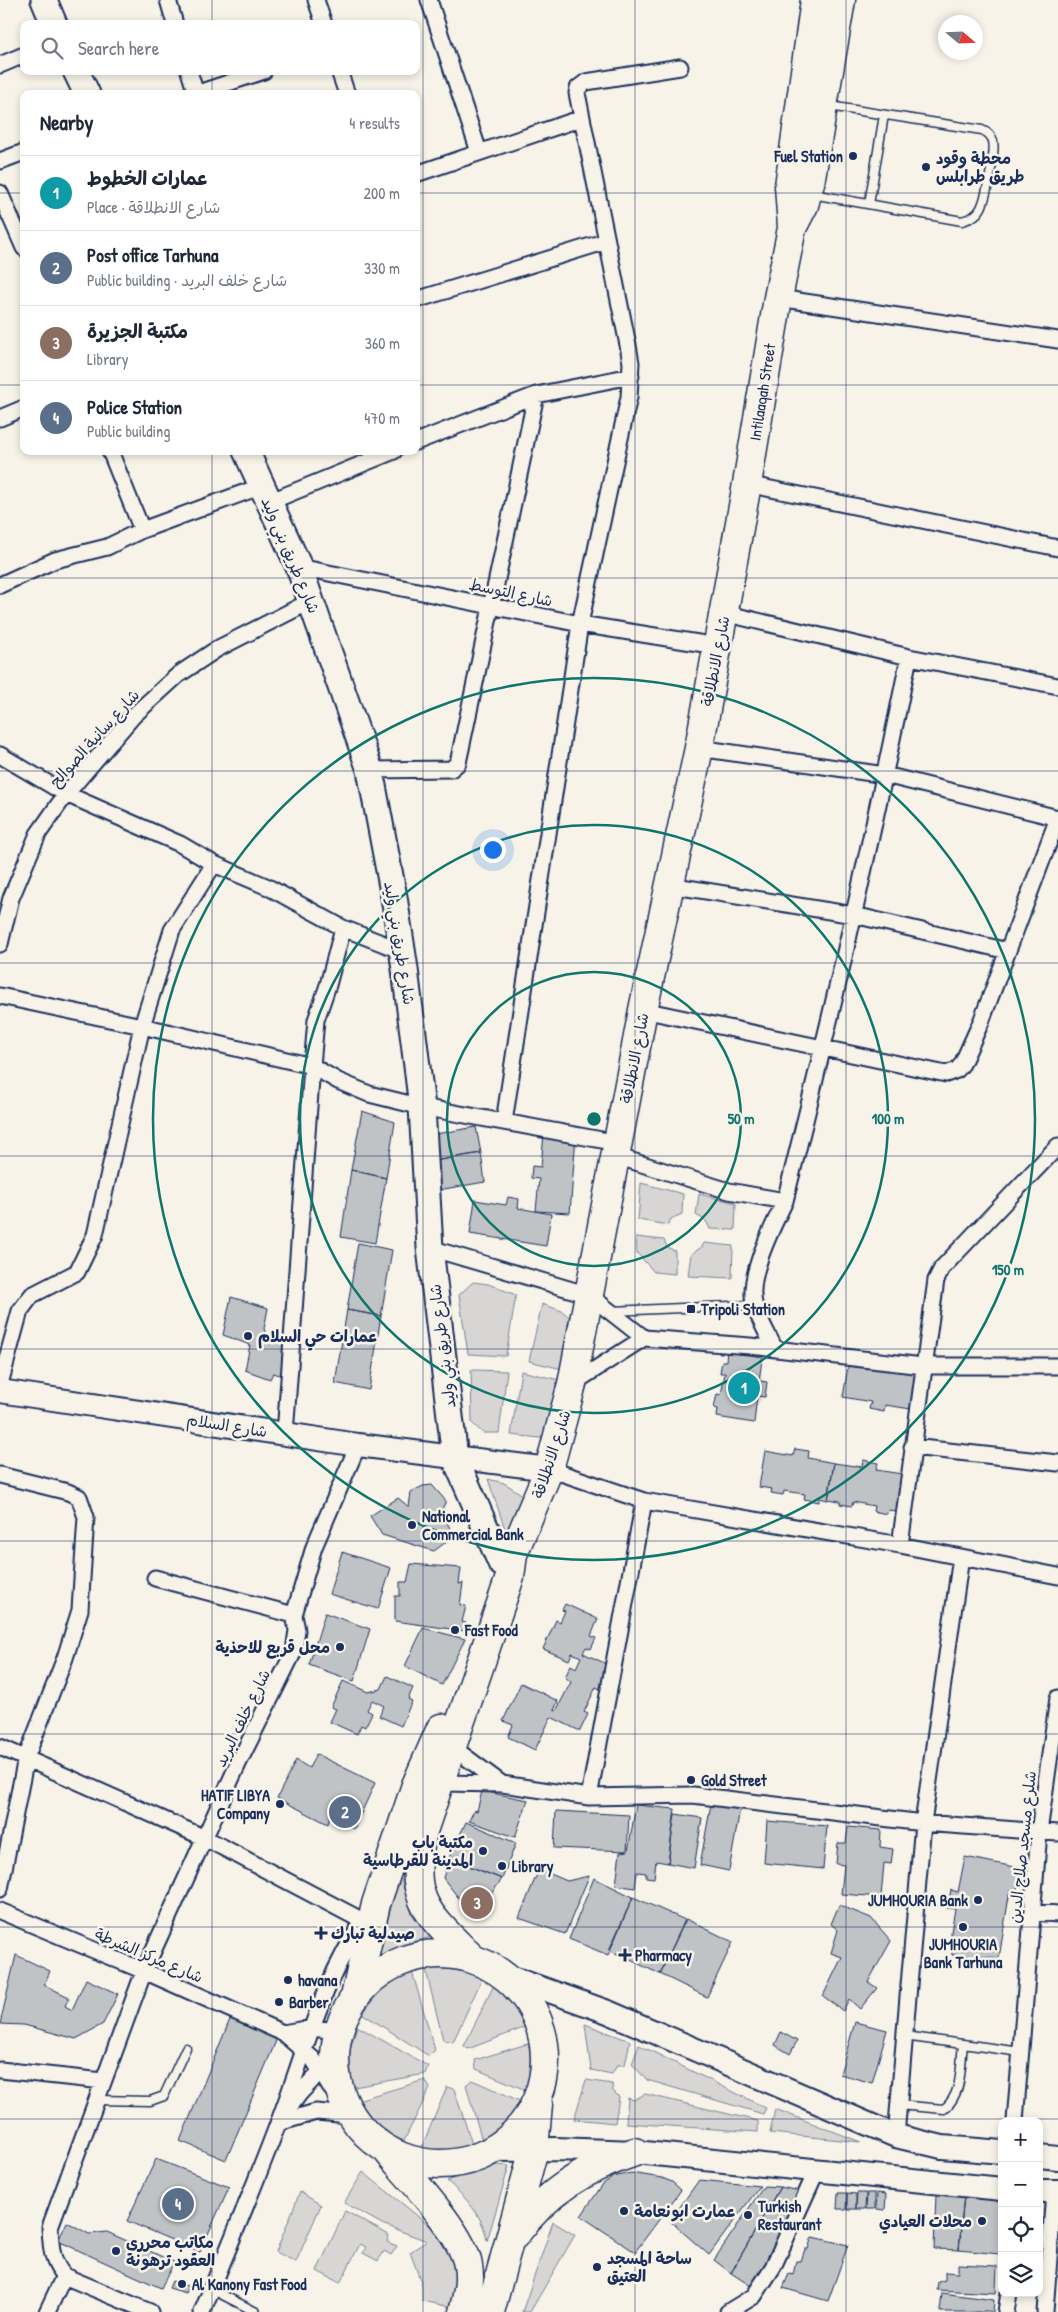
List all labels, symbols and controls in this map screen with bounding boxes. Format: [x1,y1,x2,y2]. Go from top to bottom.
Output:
north arrow [938,15,983,60]
search box [20,20,420,75]
icon: search [38,34,66,62]
text: Search here [78,35,159,61]
text: Nearby [40,108,93,137]
text: 4 results [349,112,400,134]
place label: Fuel Station [773,145,843,167]
place label: محطة وقود طريق طرابلس [936,147,1024,187]
marker: Fuel Station [847,150,859,162]
marker: محطة وقود طريق طرابلس [920,161,932,173]
text: عمارات الخطوط [87,165,208,191]
text: 1 [53,182,59,204]
text: 200 m [364,182,400,204]
text: Place · شارع الانطلاقة [87,196,220,218]
text: Post office Tarhuna [87,242,218,268]
text: 2 [52,257,60,279]
text: 330 m [364,257,400,279]
text: Public building · شارع خلف البريد [87,269,287,291]
text: مكتبة الجزيرة [87,318,188,344]
text: 3 [52,332,60,354]
text: 360 m [365,332,400,354]
street label: Intilaaqah Street [743,341,781,442]
text: Library [87,348,129,370]
text: Police Station [87,394,182,420]
text: 4 [53,407,59,429]
text: 470 m [364,407,400,429]
text: Public building [87,420,170,442]
street label: شارع طريق بني وليد [253,493,325,618]
street label: شارع التوسط [467,572,555,613]
street label: شارع الانطلاقة [695,614,736,708]
street label: شارع سانية الصوالح [44,684,145,792]
your location [480,837,506,863]
street label: شارع طريق بني وليد [375,880,421,1007]
street label: شارع الانطلاقة [614,1011,655,1105]
text: 50 m [728,1108,754,1129]
text: 100 m [872,1108,904,1129]
centre of rings [585,1110,603,1128]
text: 150 m [992,1259,1024,1280]
street label: شارع طريق بني وليد [423,1282,464,1409]
place label: Tripoli Station [700,1298,785,1321]
marker: Tripoli Station [685,1303,697,1315]
place label: عمارات حي السلام [258,1325,378,1351]
marker: عمارات حي السلام [242,1330,254,1342]
pin: 1 [728,1369,760,1407]
street label: شارع الانطلاقة [526,1407,577,1501]
street label: شارع السلام [185,1408,269,1444]
place label: National Commercial Bank [422,1505,524,1545]
marker: National Commercial Bank [406,1519,418,1531]
place label: Fast Food [464,1619,519,1641]
marker: Fast Food [449,1624,461,1636]
place label: محل قربع للاحذية [215,1636,330,1659]
marker: محل قربع للاحذية [334,1641,346,1653]
street label: شارع خلف البريد [209,1665,276,1771]
place label: Gold Street [701,1769,767,1791]
street label: شلرع مسجد صلاح الدين [1003,1770,1042,1924]
marker: Gold Street [685,1774,697,1786]
place label: HATIF LIBYA Company [201,1784,270,1825]
pin: 2 [329,1793,361,1831]
marker: HATIF LIBYA Company [274,1798,286,1810]
place label: مكتبة باب المدينة للقرطاسية [363,1831,473,1871]
marker: مكتبة باب المدينة للقرطاسية [477,1845,489,1857]
place label: Library [512,1855,554,1878]
marker: Library [496,1860,508,1872]
pin: 3 [461,1884,493,1922]
place label: JUMHOURIA Bank [868,1889,968,1911]
marker: JUMHOURIA Bank [972,1894,984,1906]
marker: JUMHOURIA Bank Tarhuna [957,1921,969,1933]
street label: شارع مركز الشرطة [91,1922,206,1989]
place label: صيدلية تبارك [331,1922,415,1944]
marker: صيدلية تبارك [315,1927,327,1939]
place label: JUMHOURIA Bank Tarhuna [924,1933,1003,1973]
place label: Pharmacy [635,1944,692,1967]
marker: Pharmacy [619,1949,631,1961]
place label: havana [298,1969,338,1991]
marker: havana [282,1974,294,1986]
place label: Barber [289,1991,330,2013]
marker: Barber [273,1996,285,2008]
map controls [998,2117,1043,2297]
button: + [998,2117,1043,2162]
button: − [998,2162,1043,2207]
pin: 4 [162,2185,194,2223]
place label: Turkish Restaurant [757,2195,822,2235]
place label: عمارت ابونعامة [634,2200,736,2222]
marker: عمارت ابونعامة [618,2205,630,2217]
button: locate [998,2207,1043,2252]
marker: Turkish Restaurant [742,2209,754,2221]
place label: محلات العيادي [879,2210,972,2234]
marker: محلات العيادي [976,2215,988,2227]
place label: مكاتب محرري العقود ترهونة [126,2231,215,2271]
marker: مكاتب محرري العقود ترهونة [110,2245,122,2257]
place label: ساحة المسجد العتيق [607,2247,692,2287]
button: layers [998,2252,1043,2297]
marker: ساحة المسجد العتيق [591,2261,603,2273]
place label: Al Kanony Fast Food [192,2273,307,2296]
marker: Al Kanony Fast Food [176,2278,188,2290]

